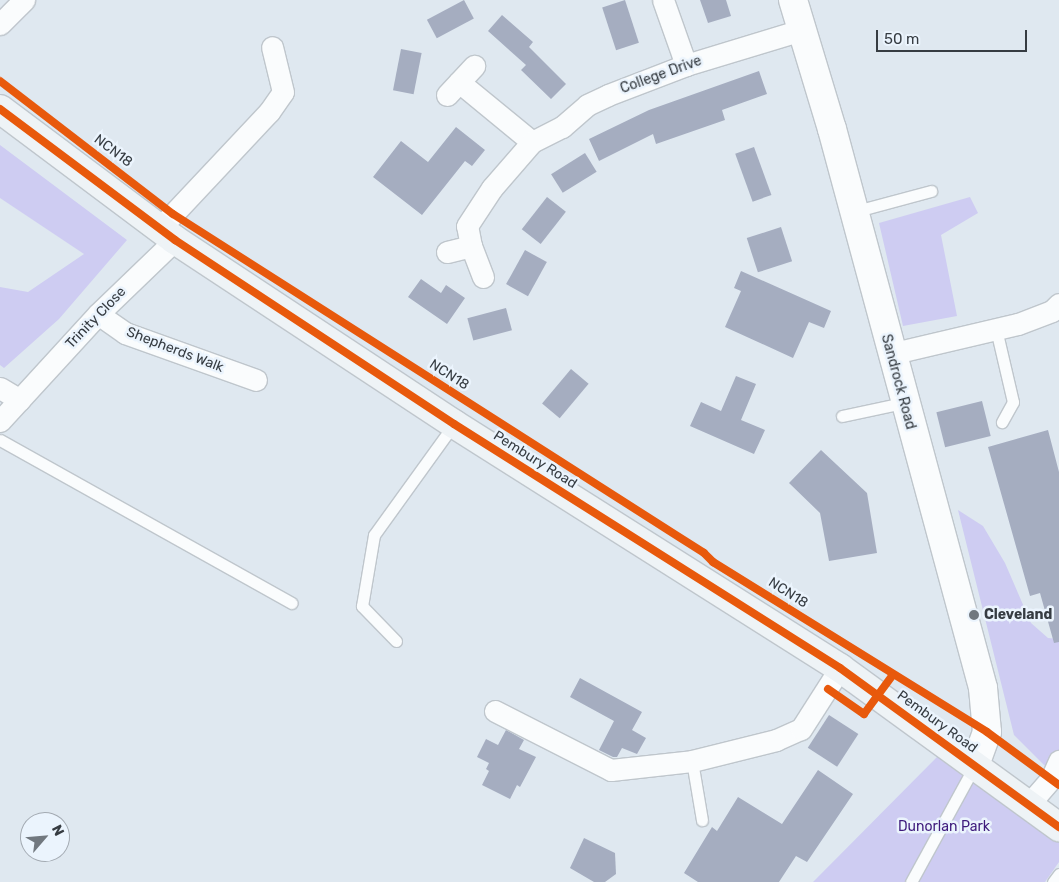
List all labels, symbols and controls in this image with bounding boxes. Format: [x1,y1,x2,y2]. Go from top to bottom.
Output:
scale bar [879,20,1030,52]
text: 50 m [884,30,919,48]
street label: College Drive [618,53,704,97]
street label: NCN18 [91,131,135,171]
street label: Trinity Close [62,283,130,353]
street label: Shepherds Walk [124,324,226,376]
street label: Sandrock Road [877,332,919,432]
street label: NCN18 [426,356,472,394]
street label: Pembury Road [490,428,580,492]
street label: NCN18 [765,574,811,612]
place label: Cleveland [984,607,1052,623]
marker: Cleveland [968,609,980,621]
street label: Pembury Road [893,687,981,757]
north arrow [20,812,70,862]
park label: Dunorlan Park [898,819,990,835]
text: N [48,822,68,839]

